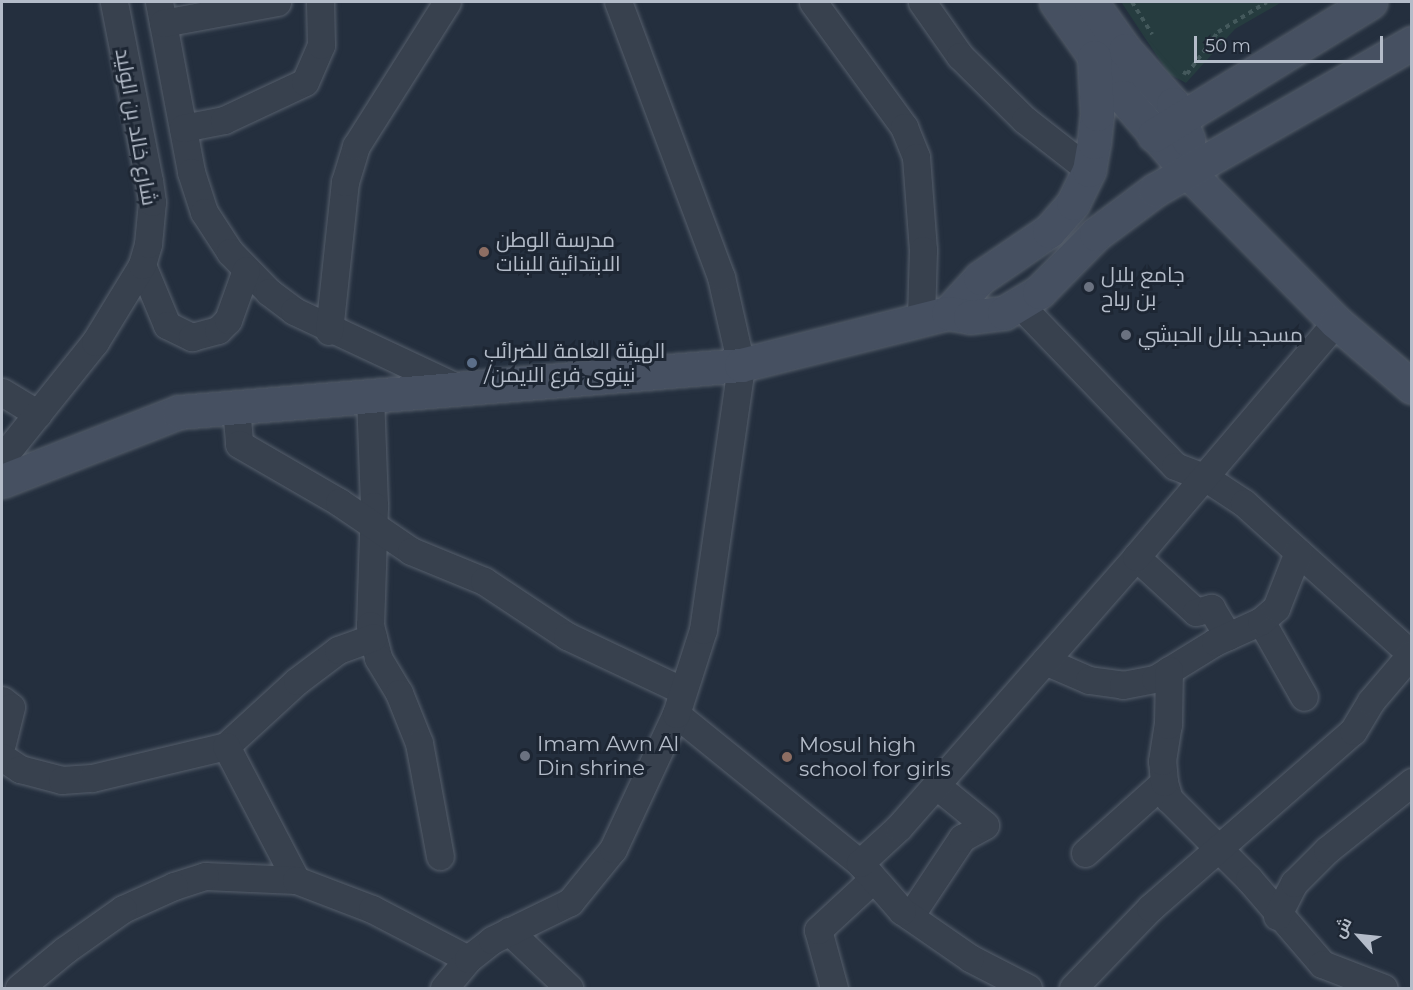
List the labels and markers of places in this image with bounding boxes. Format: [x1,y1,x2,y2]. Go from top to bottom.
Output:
place label: مدرسة الوطن الابتدائية للبنات [496,227,621,277]
marker: مدرسة الوطن الابتدائية للبنات [477,245,491,259]
place label: جامع بلال بن رباح [1101,262,1185,312]
marker: جامع بلال بن رباح [1082,280,1096,294]
place label: مسجد بلال الحبشي [1138,322,1303,348]
marker: مسجد بلال الحبشي [1119,328,1133,342]
place label: الهيئة العامة للضرائب /نينوى فرع الايمن [484,338,666,388]
marker: الهيئة العامة للضرائب /نينوى فرع الايمن [465,356,479,370]
place label: Imam Awn Al Din shrine [537,731,679,781]
place label: Mosul high school for girls [799,732,951,782]
marker: Imam Awn Al Din shrine [518,749,532,763]
marker: Mosul high school for girls [780,750,794,764]

